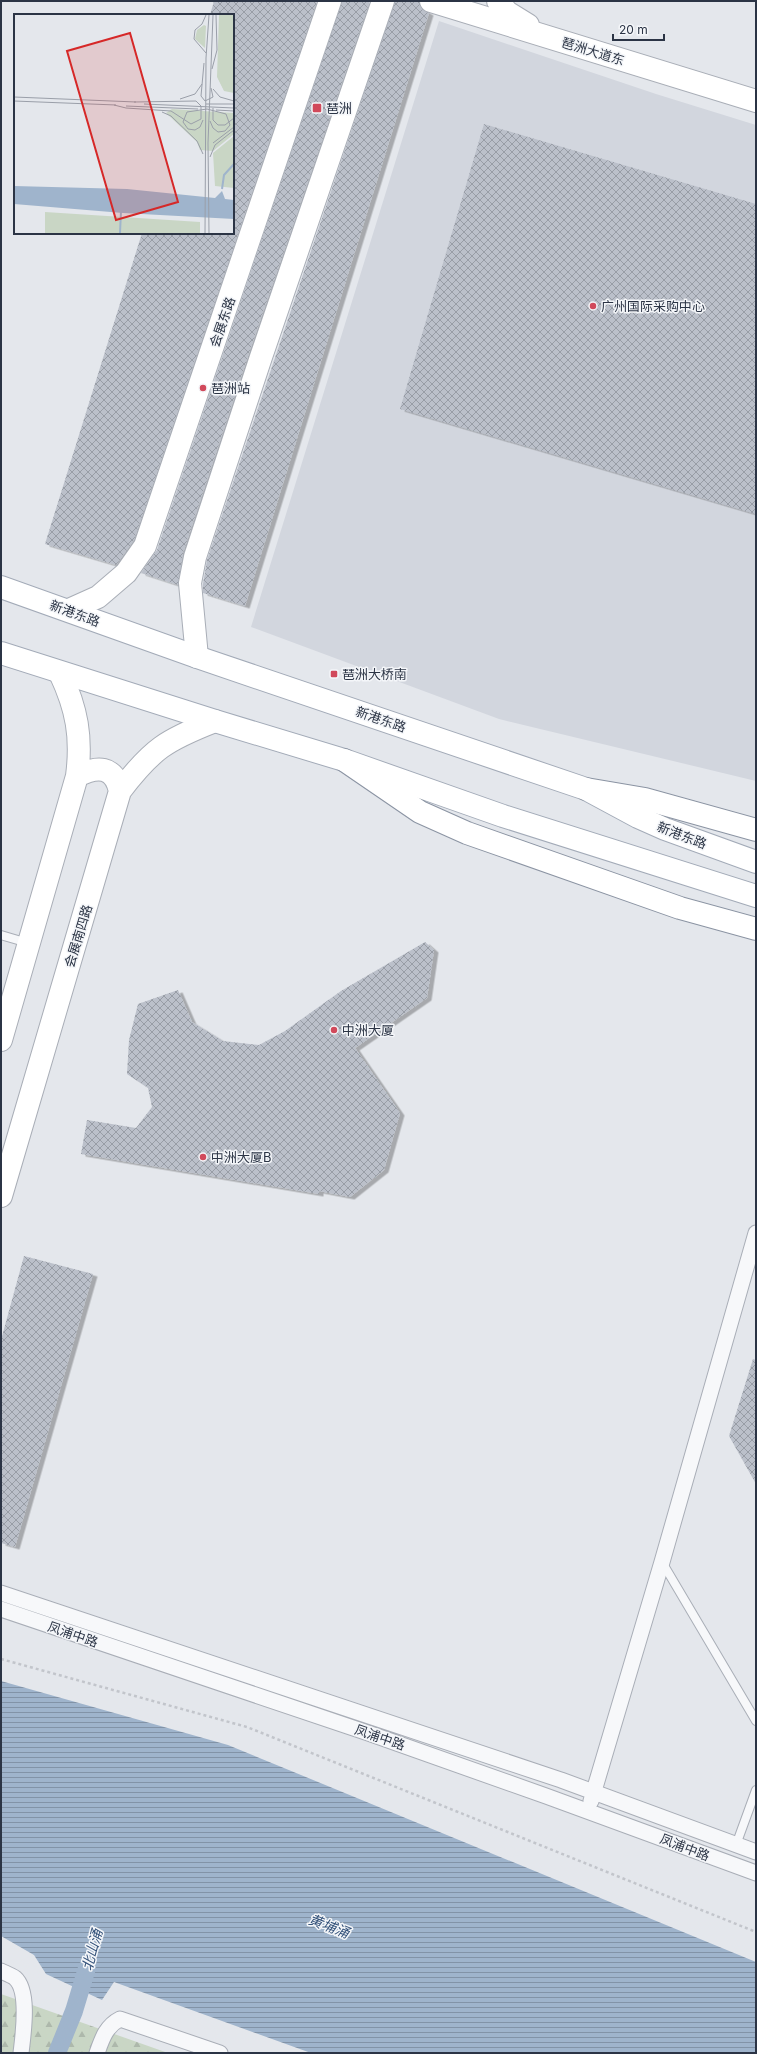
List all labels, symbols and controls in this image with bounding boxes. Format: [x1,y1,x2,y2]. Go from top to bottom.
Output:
inset map [14,14,234,234]
scale bar [613,16,664,42]
text: 20 m [619,22,648,37]
street label: 琶洲大道东 [560,34,626,68]
place label: 琶洲 [326,100,352,116]
marker: 琶洲 [311,102,323,114]
street label: 会展东路 [206,295,238,349]
place label: 广州国际采购中心 [601,298,705,314]
marker: 广州国际采购中心 [588,301,598,311]
place label: 琶洲站 [211,380,250,396]
marker: 琶洲站 [198,383,208,393]
street label: 新港东路 [48,597,102,629]
place label: 琶洲大桥南 [342,666,407,682]
marker: 琶洲大桥南 [329,669,339,679]
street label: 新港东路 [354,703,408,735]
street label: 新港东路 [655,818,709,852]
street label: 会展南四路 [61,903,95,969]
place label: 中洲大厦 [342,1022,394,1038]
marker: 中洲大厦 [329,1025,339,1035]
place label: 中洲大厦B [211,1149,272,1165]
marker: 中洲大厦B [198,1152,208,1162]
street label: 凤浦中路 [46,1618,100,1650]
street label: 凤浦中路 [353,1721,407,1753]
street label: 凤浦中路 [658,1830,712,1864]
water label: 黄埔涌 [307,1910,354,1942]
water label: 北山涌 [78,1925,106,1972]

